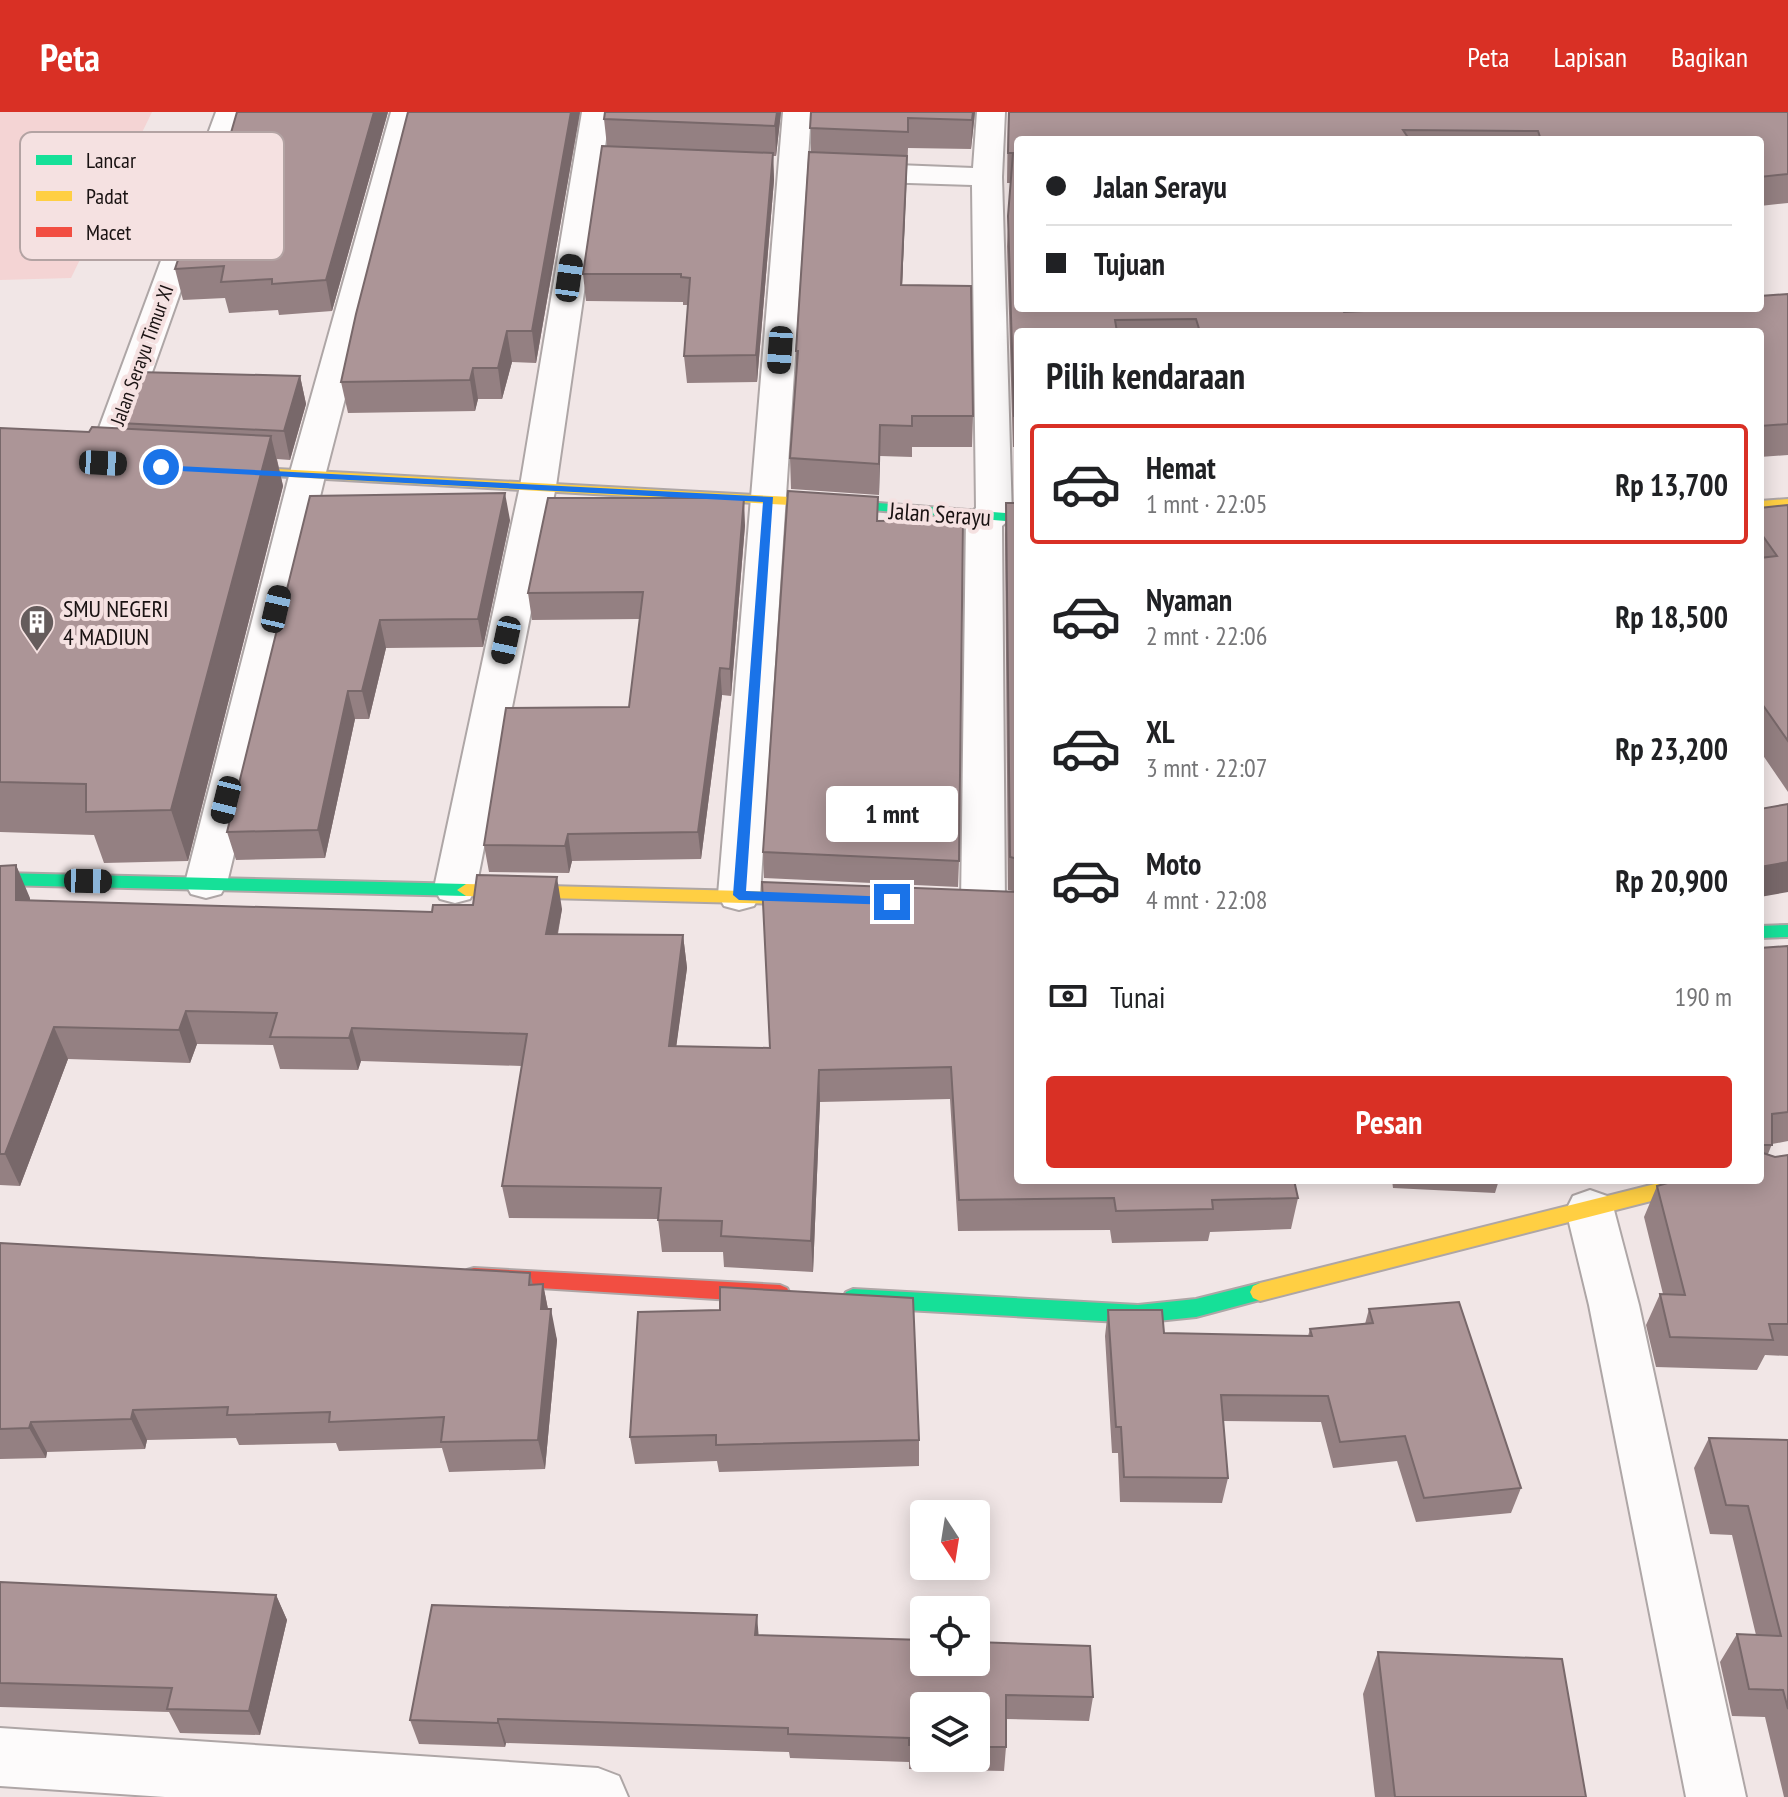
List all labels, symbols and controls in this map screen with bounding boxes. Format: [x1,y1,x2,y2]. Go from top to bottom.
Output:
text: Peta [40,32,100,81]
text: Peta [1467,38,1509,75]
text: Lapisan [1553,38,1627,75]
text: Bagikan [1671,38,1748,75]
legend [20,132,284,260]
text: Lancar [86,146,136,174]
text: Jalan Serayu [1094,167,1227,206]
text: Padat [86,182,129,210]
text: Macet [86,218,131,246]
text: Tujuan [1094,244,1165,283]
car [554,253,584,303]
street label: Jalan Serayu Timur XI [104,281,179,430]
car [766,325,794,375]
text: Pilih kendaraan [1046,352,1245,399]
icon: car [1050,448,1122,520]
text: Hemat [1146,448,1216,487]
route start [143,449,179,485]
car [78,450,128,476]
text: Rp 13,700 [1615,465,1728,504]
text: 1 mnt · 22:05 [1146,487,1267,520]
street label: Jalan Serayu [887,495,992,533]
icon: car [1050,580,1122,652]
text: Nyaman [1146,580,1232,619]
car [259,583,293,635]
place label: SMU NEGERI 4 MADIUN [63,593,169,652]
text: Rp 18,500 [1615,597,1728,636]
building icon: SMU NEGERI 4 MADIUN [18,603,56,653]
car [489,614,523,666]
text: 2 mnt · 22:06 [1146,619,1267,652]
icon: car [1050,712,1122,784]
text: XL [1146,712,1175,751]
text: Rp 23,200 [1615,729,1728,768]
text: 3 mnt · 22:07 [1146,751,1267,784]
car [209,774,243,826]
callout: 1 mnt [826,786,958,842]
text: 1 mnt [865,797,919,830]
icon: car [1050,844,1122,916]
text: Moto [1146,844,1201,883]
text: Rp 20,900 [1615,861,1728,900]
car [64,869,112,893]
text: 4 mnt · 22:08 [1146,883,1267,916]
route end [874,884,910,920]
icon: cash [1046,974,1090,1018]
text: Tunai [1110,977,1166,1016]
text: 190 m [1674,980,1732,1013]
button: Pesan [1046,1076,1732,1168]
north arrow [910,1500,990,1580]
map controls [910,1500,990,1772]
button: locate [910,1596,990,1676]
button: layers [910,1692,990,1772]

